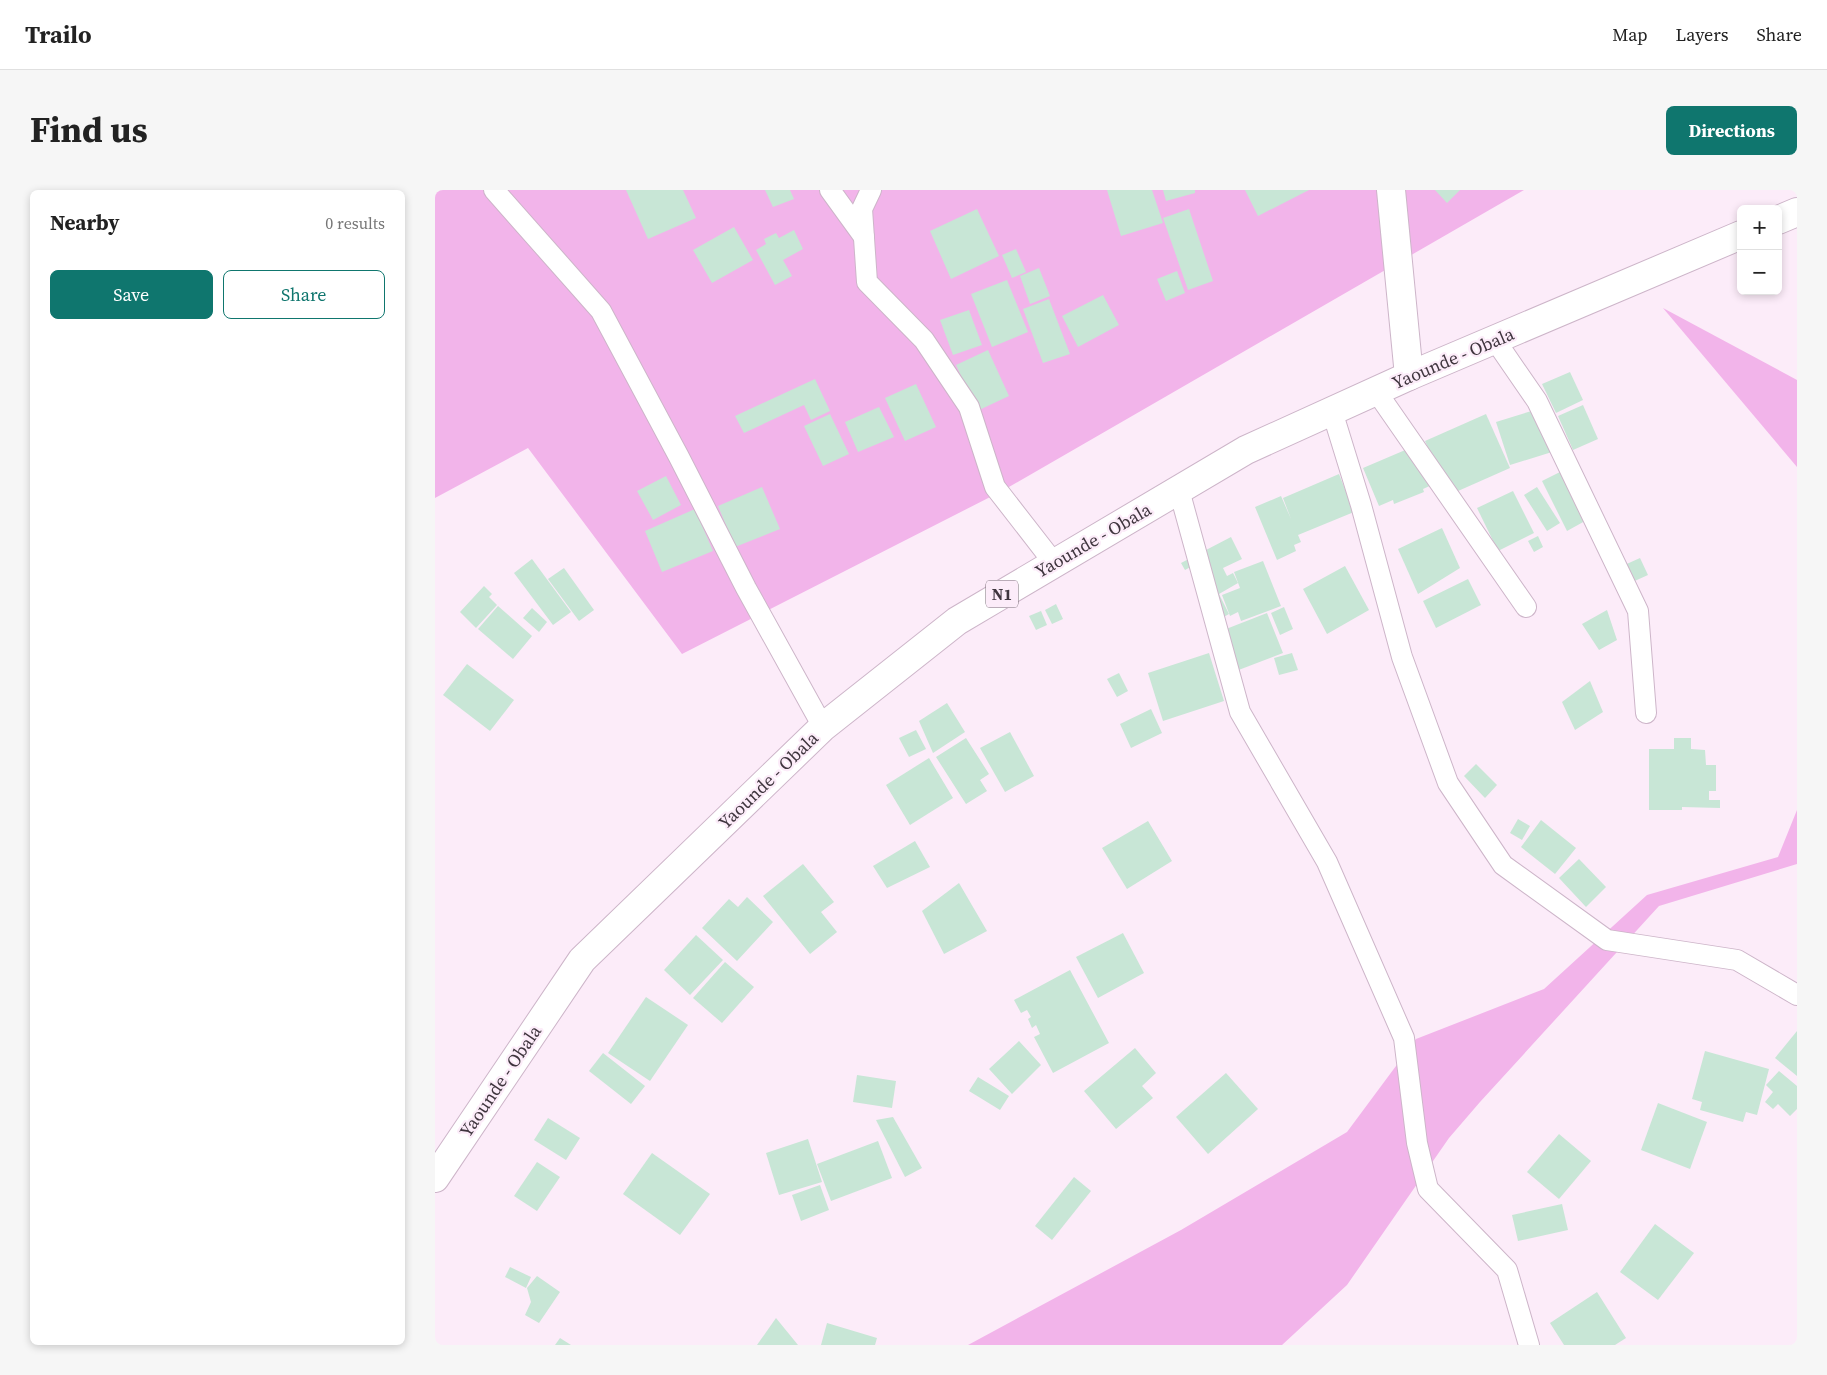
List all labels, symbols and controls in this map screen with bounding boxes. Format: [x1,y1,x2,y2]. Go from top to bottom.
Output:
text: Trailo [25,18,92,51]
text: Map [1612,22,1647,47]
text: Layers [1675,22,1728,47]
text: Share [1756,22,1802,47]
text: Find us [30,106,148,154]
button: Directions [1666,106,1797,155]
map controls [1737,205,1782,295]
button: + [1737,205,1782,250]
text: Nearby [50,208,120,237]
text: 0 results [325,212,385,234]
button: − [1737,250,1782,295]
button: Save [50,270,213,319]
button: Share [223,270,385,319]
street label: Yaounde - Obala [1388,321,1519,395]
street label: Yaounde - Obala [1030,496,1156,583]
road number: N1 [986,580,1018,608]
street label: Yaounde - Obala [712,725,824,834]
street label: Yaounde - Obala [453,1019,547,1142]

